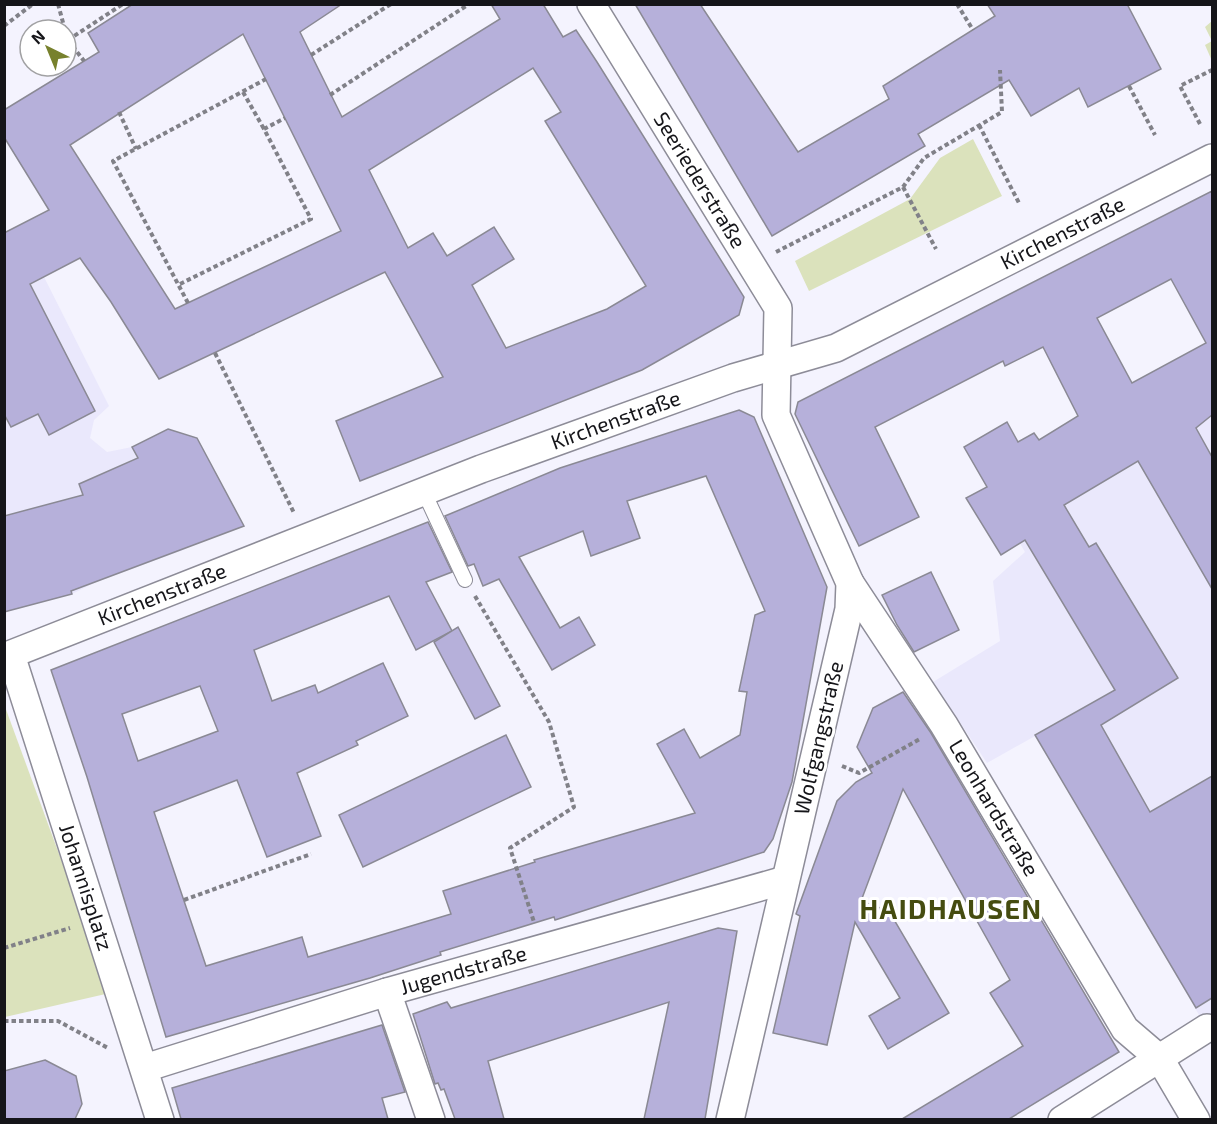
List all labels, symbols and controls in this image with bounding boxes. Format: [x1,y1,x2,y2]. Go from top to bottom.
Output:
north arrow [18,18,78,78]
text: N [27,26,48,48]
street label: Seeriederstraße [649,107,752,252]
street label: Kirchenstraße [996,190,1128,274]
street label: Kirchenstraße [547,384,683,454]
street label: Kirchenstraße [94,557,229,630]
street label: Wolfgangstraße [788,659,847,817]
street label: Leonhardstraße [945,735,1045,880]
street label: Johannisplatz [55,820,119,953]
district label: HAIDHAUSEN [859,892,1043,924]
street label: Jugendstraße [397,939,529,999]

